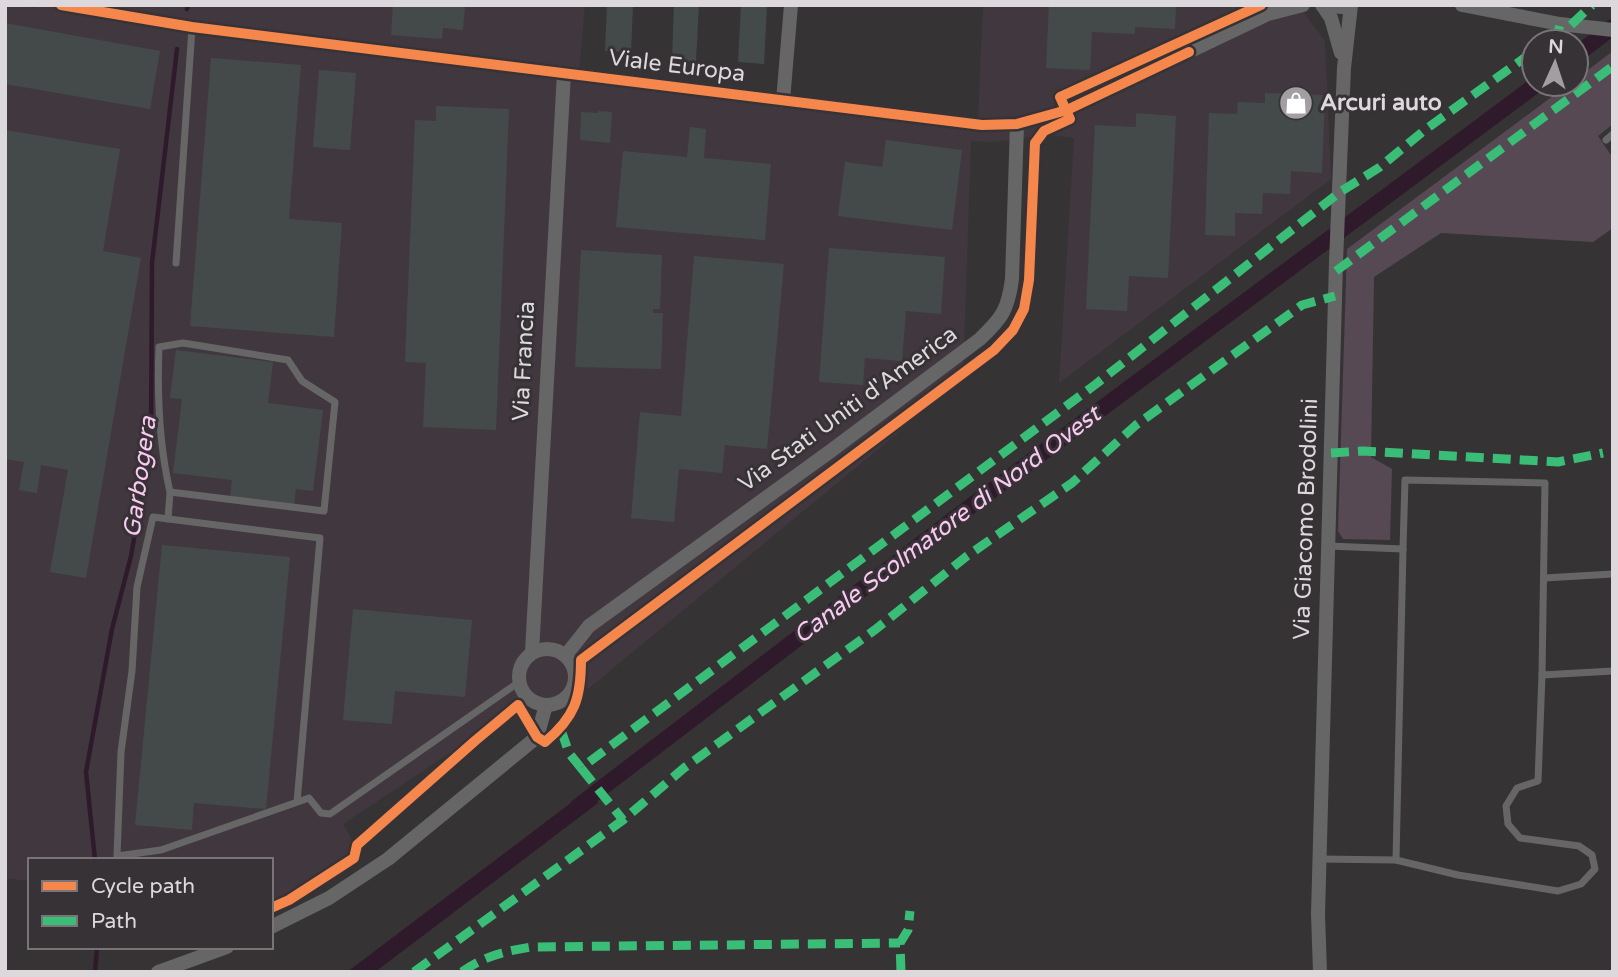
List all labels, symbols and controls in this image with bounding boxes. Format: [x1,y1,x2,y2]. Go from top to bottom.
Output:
north arrow [1520,28,1590,98]
text: N [1548,36,1564,58]
street label: Viale Europa [607,44,747,88]
shop icon: Arcuri auto [1277,84,1315,122]
place label: Arcuri auto [1320,89,1442,117]
street label: Via Francia [507,300,541,422]
street label: Via Stati Uniti d'America [733,320,963,498]
water label: Canale Scolmatore di Nord Ovest [788,398,1108,650]
street label: Via Giacomo Brodolini [1288,398,1324,640]
water label: Garbogera [117,414,163,539]
legend [28,858,273,949]
text: Cycle path [91,874,195,899]
text: Path [91,909,137,934]

